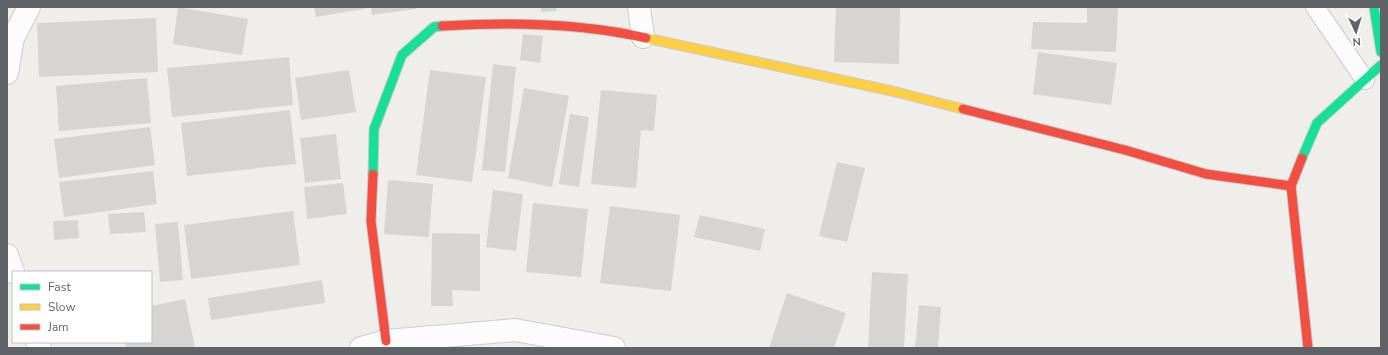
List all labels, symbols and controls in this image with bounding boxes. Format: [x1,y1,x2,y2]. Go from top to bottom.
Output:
north arrow [1336,12,1376,52]
text: N [1352,34,1361,49]
legend [12,271,152,343]
text: Fast [48,279,71,295]
text: Slow [48,299,76,315]
text: Jam [47,319,69,335]

